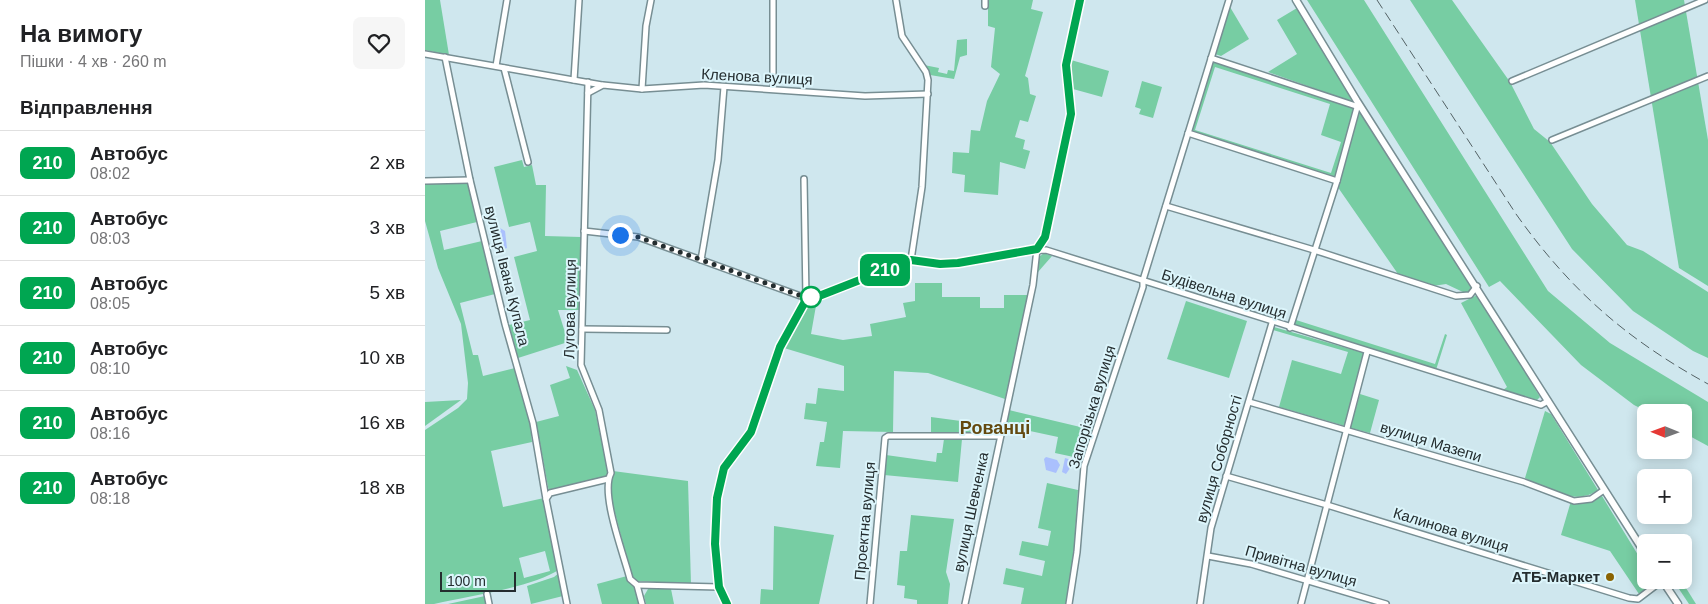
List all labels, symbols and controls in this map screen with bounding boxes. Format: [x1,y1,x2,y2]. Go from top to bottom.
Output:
button: heart [353,17,405,69]
text: На вимогу [20,20,142,47]
text: Пішки · 4 хв · 260 m [20,53,167,70]
street label: Кленова вулиця [701,65,813,88]
text: Відправлення [20,97,153,118]
text: Автобус [90,143,168,164]
text: 2 хв [370,152,405,173]
text: 210 [32,153,63,173]
text: 08:02 [90,165,130,182]
street label: вулиця Івана Купала [482,204,533,348]
text: Автобус [90,208,168,229]
text: 3 хв [370,217,405,238]
text: 210 [32,218,63,238]
your location [608,223,633,248]
text: 08:03 [90,230,130,247]
line badge: 210 [856,254,914,286]
street label: Лугова вулиця [560,259,579,359]
text: 210 [870,260,900,280]
street label: Будівельна вулиця [1160,265,1289,322]
text: Автобус [90,273,168,294]
text: 5 хв [370,282,405,303]
text: 210 [32,283,63,303]
unlabelled marker [800,286,822,308]
text: 08:05 [90,295,130,312]
text: Автобус [90,338,168,359]
street label: Запорізька вулиця [1065,343,1118,471]
text: 10 хв [359,347,405,368]
text: 210 [32,348,63,368]
text: 08:10 [90,360,130,377]
street label: вулиця Соборності [1192,393,1245,524]
text: Автобус [90,403,168,424]
north arrow [1637,404,1693,459]
map controls [1637,404,1692,589]
text: 16 хв [359,412,405,433]
text: 210 [32,413,63,433]
district label: Рованці [960,418,1030,438]
street label: вулиця Мазепи [1378,418,1484,465]
text: 08:16 [90,425,130,442]
street label: вулиця Шевченка [950,450,992,573]
street label: Проектна вулиця [851,461,878,581]
text: Автобус [90,468,168,489]
button: + [1637,469,1692,524]
text: 18 хв [359,477,405,498]
text: 210 [32,478,63,498]
text: 08:18 [90,490,130,507]
street label: Калинова вулиця [1391,504,1511,555]
button: − [1637,534,1692,589]
street label: Привітна вулиця [1243,541,1359,590]
place label: АТБ-Маркет [1512,568,1600,585]
scale bar [440,569,516,592]
marker: АТБ-Маркет [1604,571,1616,583]
text: 100 m [447,573,486,589]

